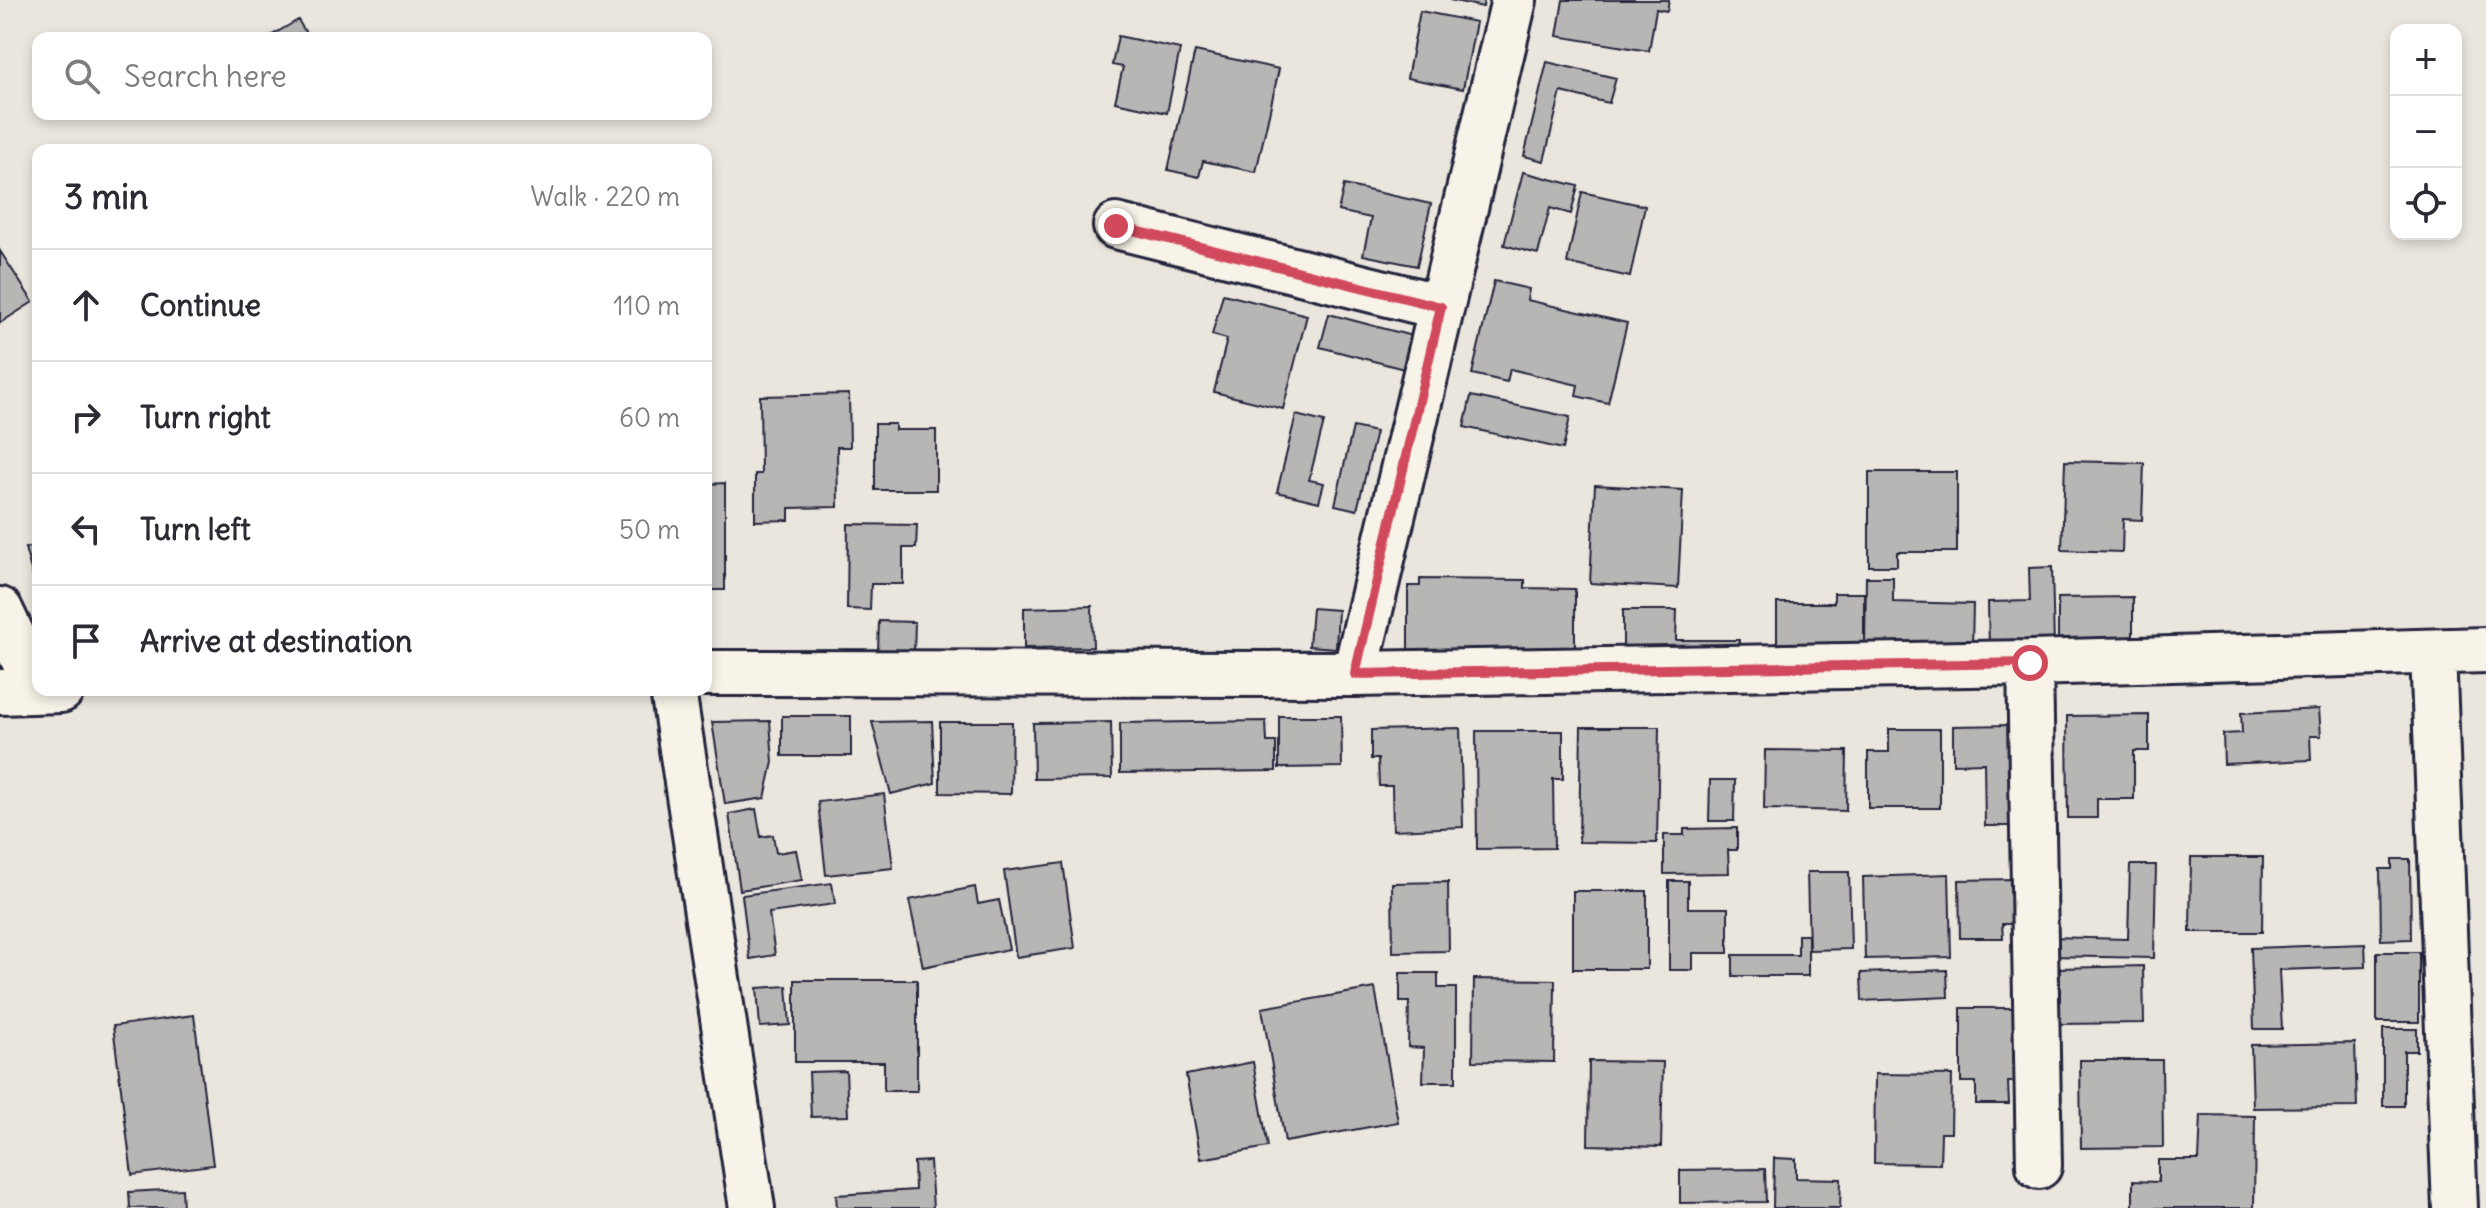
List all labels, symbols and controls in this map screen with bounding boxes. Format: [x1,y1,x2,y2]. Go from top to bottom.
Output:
map controls [2390,24,2462,240]
button: + [2390,24,2462,96]
search box [32,32,712,120]
icon: search [60,54,104,98]
text: Search here [124,57,287,95]
button: − [2390,96,2462,168]
button: locate [2390,168,2462,240]
text: 3 min [64,175,149,218]
text: Walk · 220 m [531,180,680,213]
route end [1098,208,1134,244]
icon: ahead [64,283,108,327]
text: Continue [140,286,261,324]
text: 110 m [613,289,680,322]
icon: right [64,395,108,439]
text: Turn right [140,398,271,436]
text: 60 m [619,401,680,434]
icon: left [64,507,108,551]
text: Turn left [140,510,251,548]
text: 50 m [619,513,680,546]
icon: arrive [64,619,108,663]
text: Arrive at destination [140,622,412,660]
route start [2012,645,2048,681]

